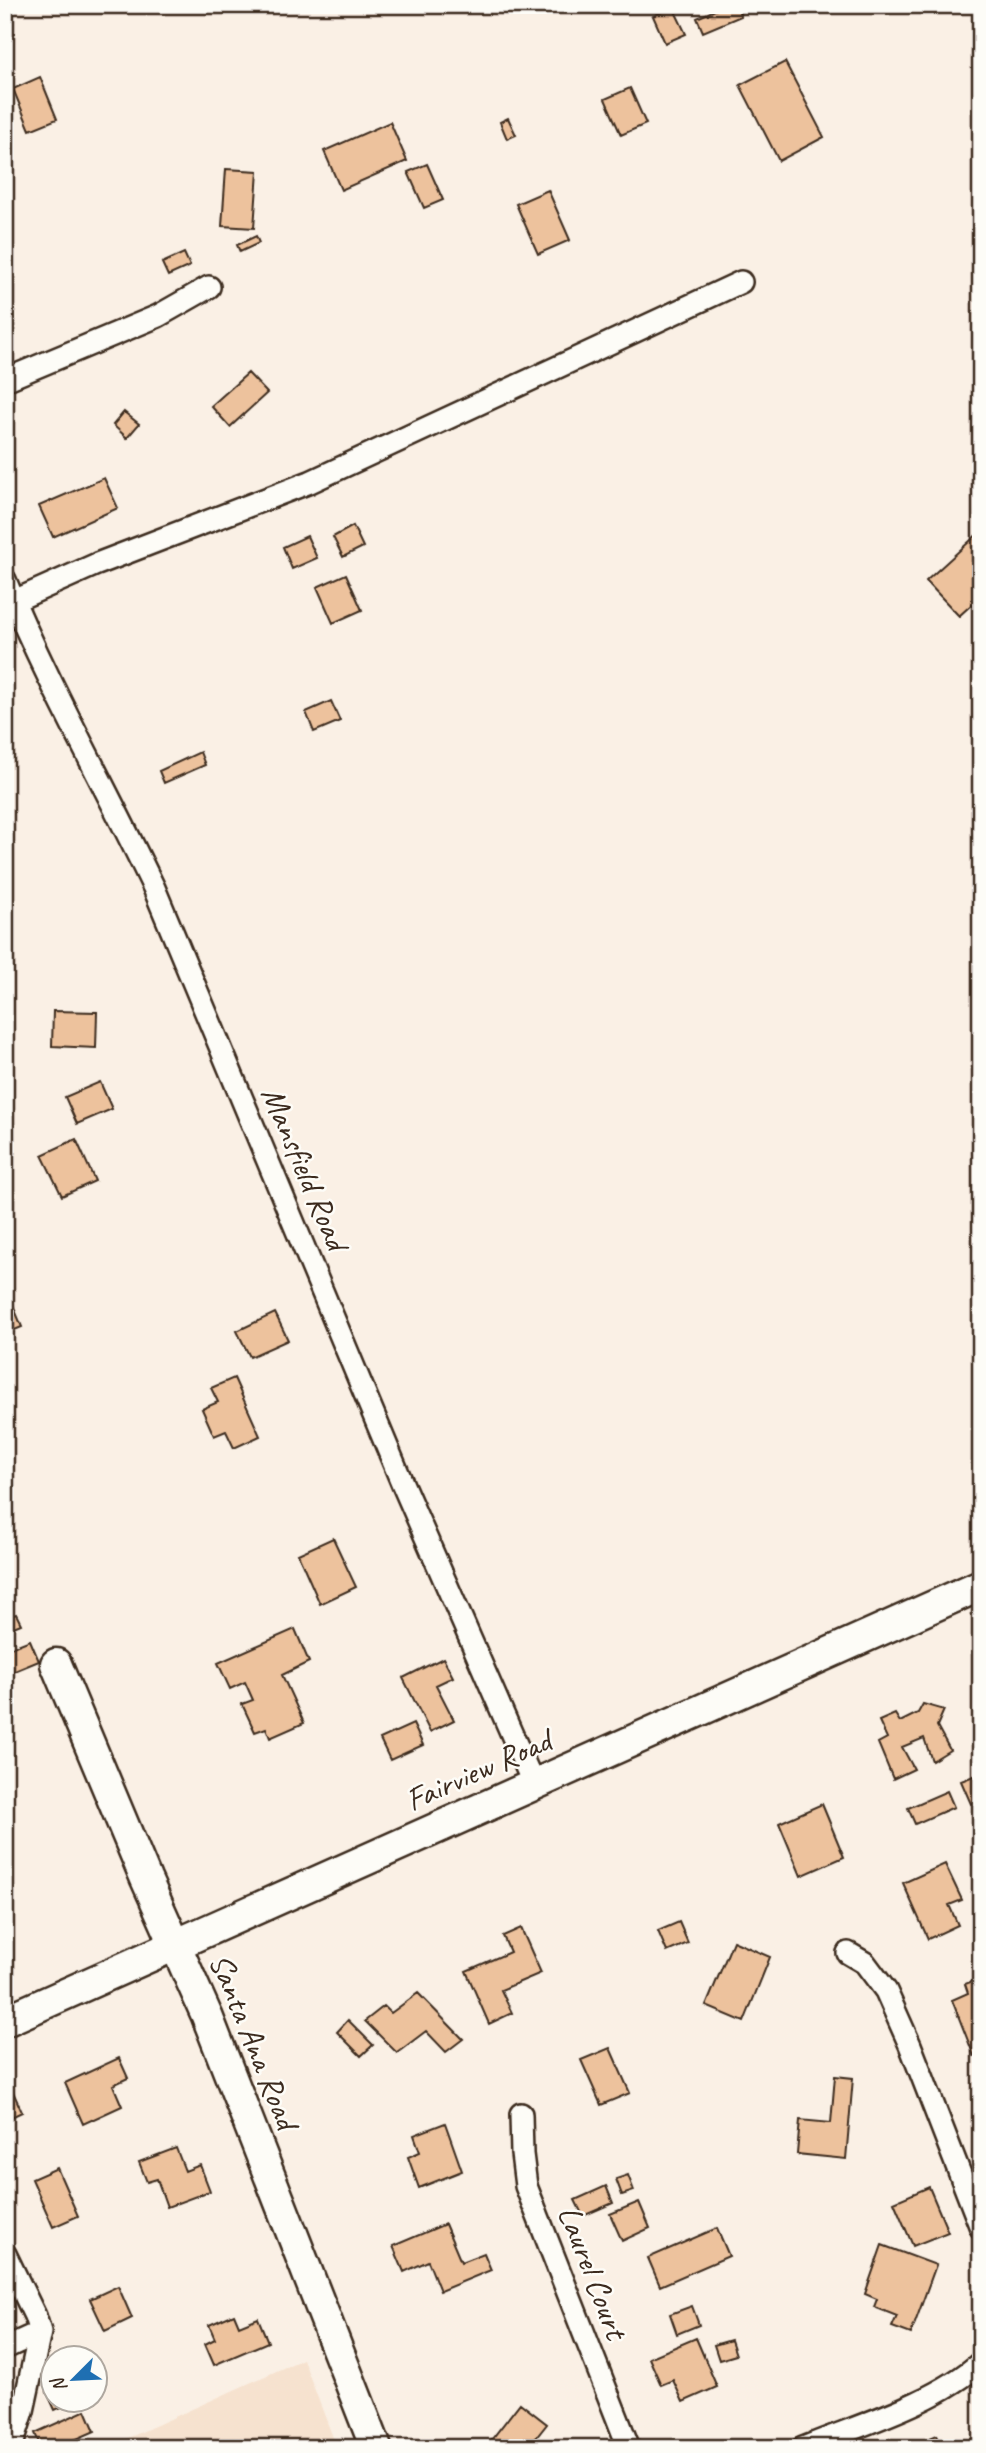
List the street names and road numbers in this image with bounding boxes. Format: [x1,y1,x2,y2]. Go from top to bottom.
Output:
street label: Mansfield Road [252,1080,360,1261]
street label: Fairview Road [399,1717,562,1821]
street label: Santa Ana Road [200,1947,310,2139]
street label: Laurel Court [548,2200,639,2347]

